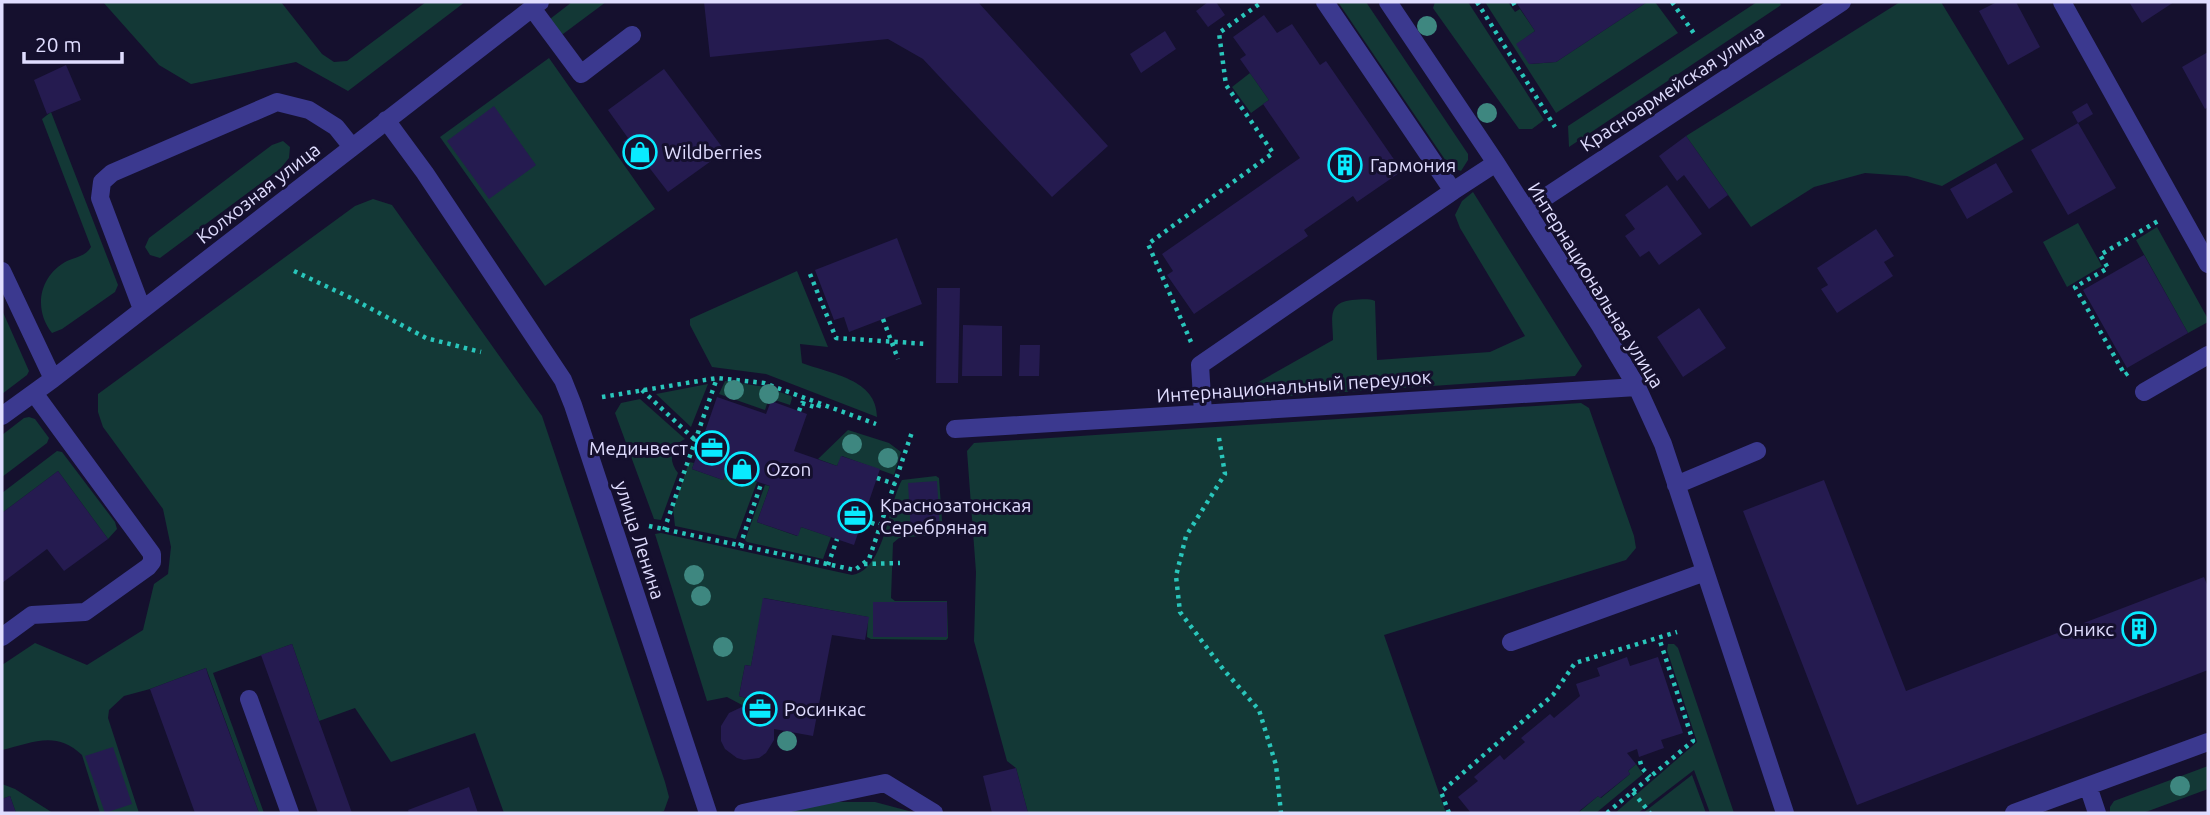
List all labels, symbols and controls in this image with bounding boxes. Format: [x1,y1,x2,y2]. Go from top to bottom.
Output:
street label: Красноармейская улица [1576,20,1768,156]
scale bar [24,21,122,65]
text: 20 m [35,32,82,56]
shop icon: Wildberries [621,133,659,171]
street label: Колхозная улица [192,138,324,248]
place label: Wildberries [664,141,762,163]
building icon: Гармония [1326,146,1364,184]
place label: Гармония [1370,154,1456,176]
street label: Интернациональная улица [1524,178,1668,392]
street label: Интернациональный переулок [1156,365,1432,407]
office icon: Мединвест [693,429,731,467]
place label: Мединвест [589,437,689,459]
shop icon: Ozon [723,450,761,488]
place label: Ozon [766,458,811,480]
street label: улица Ленина [611,478,669,602]
place label: Краснозатонская Серебряная [880,494,1031,538]
office icon: Краснозатонская Серебряная [836,497,874,535]
building icon: Оникс [2120,610,2158,648]
place label: Оникс [2059,618,2114,640]
office icon: Росинкас [741,690,779,728]
place label: Росинкас [784,698,866,720]

